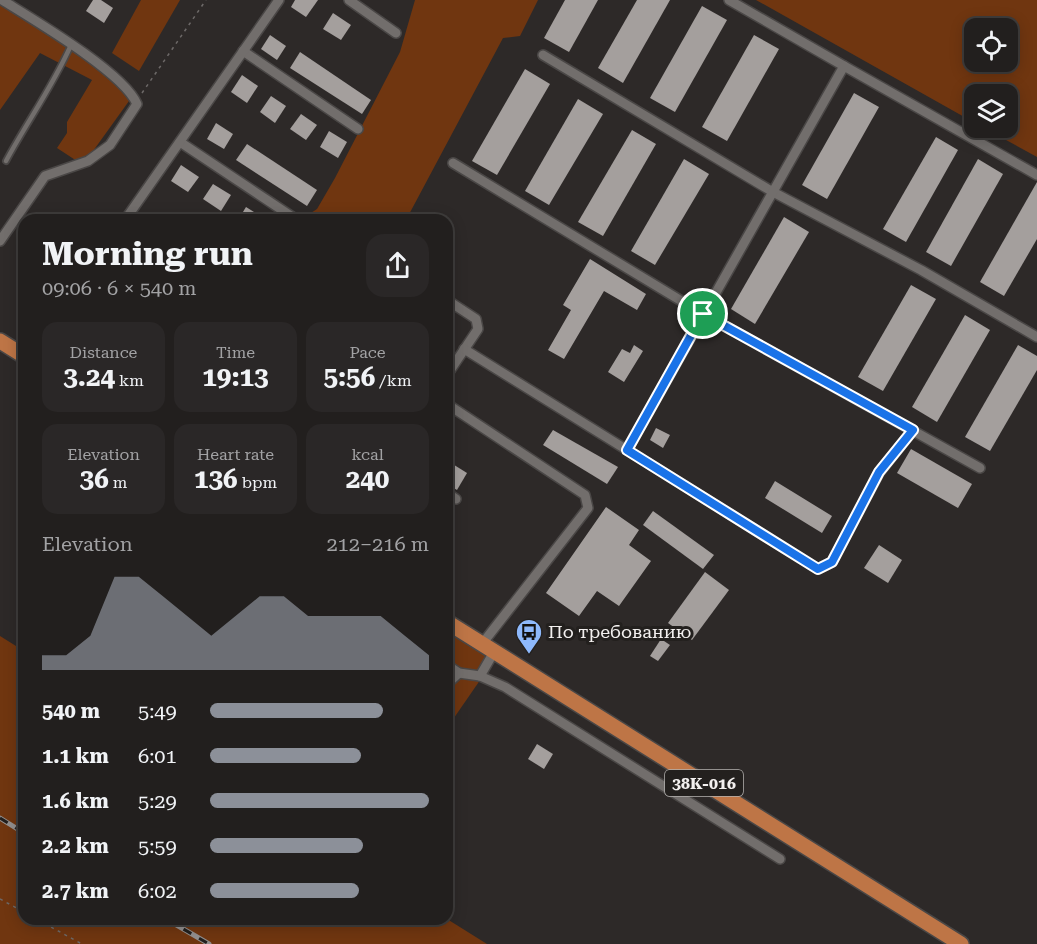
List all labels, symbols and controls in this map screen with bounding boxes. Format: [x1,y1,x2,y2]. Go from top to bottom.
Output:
map controls [964,18,1018,138]
button: locate [964,18,1018,72]
button: layers [964,84,1018,138]
text: Morning run [42,234,253,273]
button: share [366,234,429,297]
text: 09:06 · 6 × 540 m [42,276,197,300]
pin [677,288,728,339]
icon: arrive [686,297,719,330]
text: Distance [70,343,137,362]
text: Time [216,343,255,362]
text: Pace [349,343,386,362]
text: 3.24 [63,362,115,392]
text: 19:13 [202,362,269,392]
text: 5:56 [323,362,375,392]
text: km [115,371,144,390]
text: /km [375,371,412,390]
text: Elevation [67,445,140,464]
text: Heart rate [197,445,274,464]
text: kcal [351,445,384,464]
text: 36 [80,464,109,494]
text: 136 [194,464,238,494]
text: 240 [346,464,389,494]
text: m [109,473,127,492]
text: bpm [238,473,277,492]
text: Elevation [42,532,133,556]
text: 212–216 m [326,532,429,556]
bus stop icon: По требованию [514,617,544,655]
place label: По требованию [548,621,691,642]
text: 540 m [42,699,100,723]
text: 5:49 [138,699,177,723]
text: 1.1 km [42,744,109,768]
text: 6:01 [138,744,177,768]
road number: 38К-016 [665,770,743,796]
text: 1.6 km [42,789,109,813]
text: 5:29 [138,789,177,813]
text: 2.2 km [42,834,109,858]
text: 5:59 [138,834,177,858]
text: 2.7 km [42,879,109,903]
text: 6:02 [138,879,177,903]

